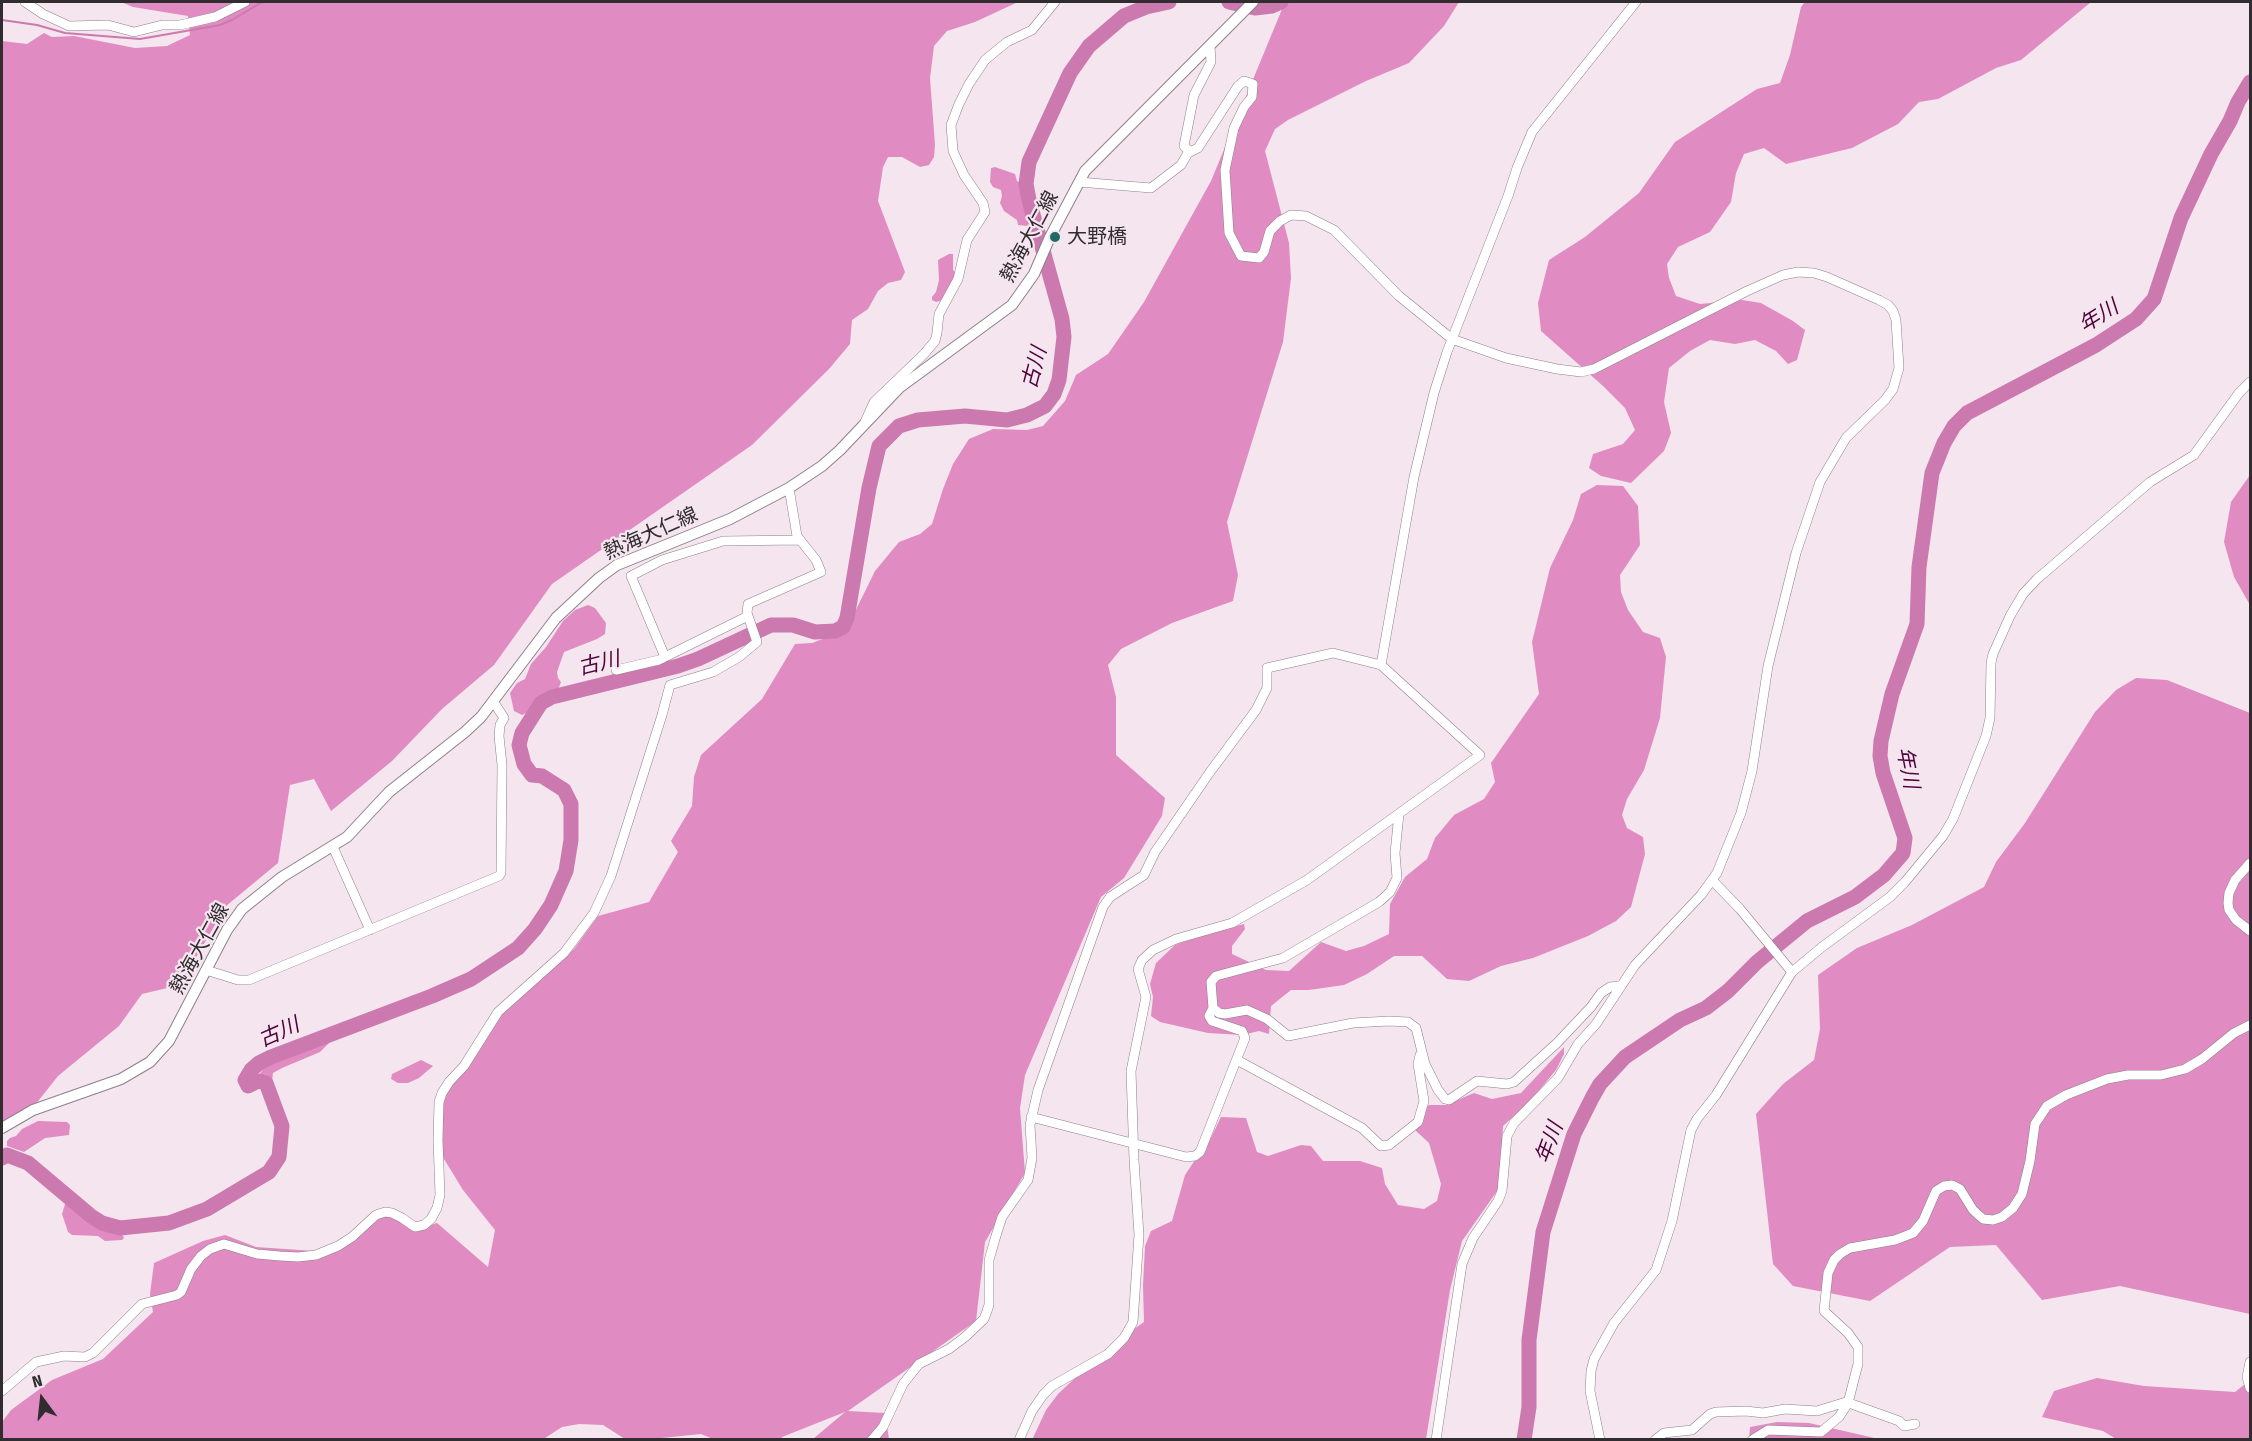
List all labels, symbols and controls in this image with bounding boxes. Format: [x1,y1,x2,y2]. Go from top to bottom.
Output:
street label: 熱海大仁線 [996,187,1064,287]
place label: 大野橋 [1067,225,1127,249]
marker: 大野橋 [1048,230,1062,244]
water label: 年川 [2075,295,2123,339]
water label: 古川 [1017,344,1053,392]
street label: 熱海大仁線 [600,503,702,565]
water label: 古川 [576,647,622,681]
water label: 年川 [1891,745,1923,791]
street label: 熱海大仁線 [165,899,235,999]
water label: 古川 [255,1013,303,1053]
water label: 年川 [1531,1119,1569,1167]
north arrow [12,1369,72,1429]
text: N [30,1371,44,1392]

